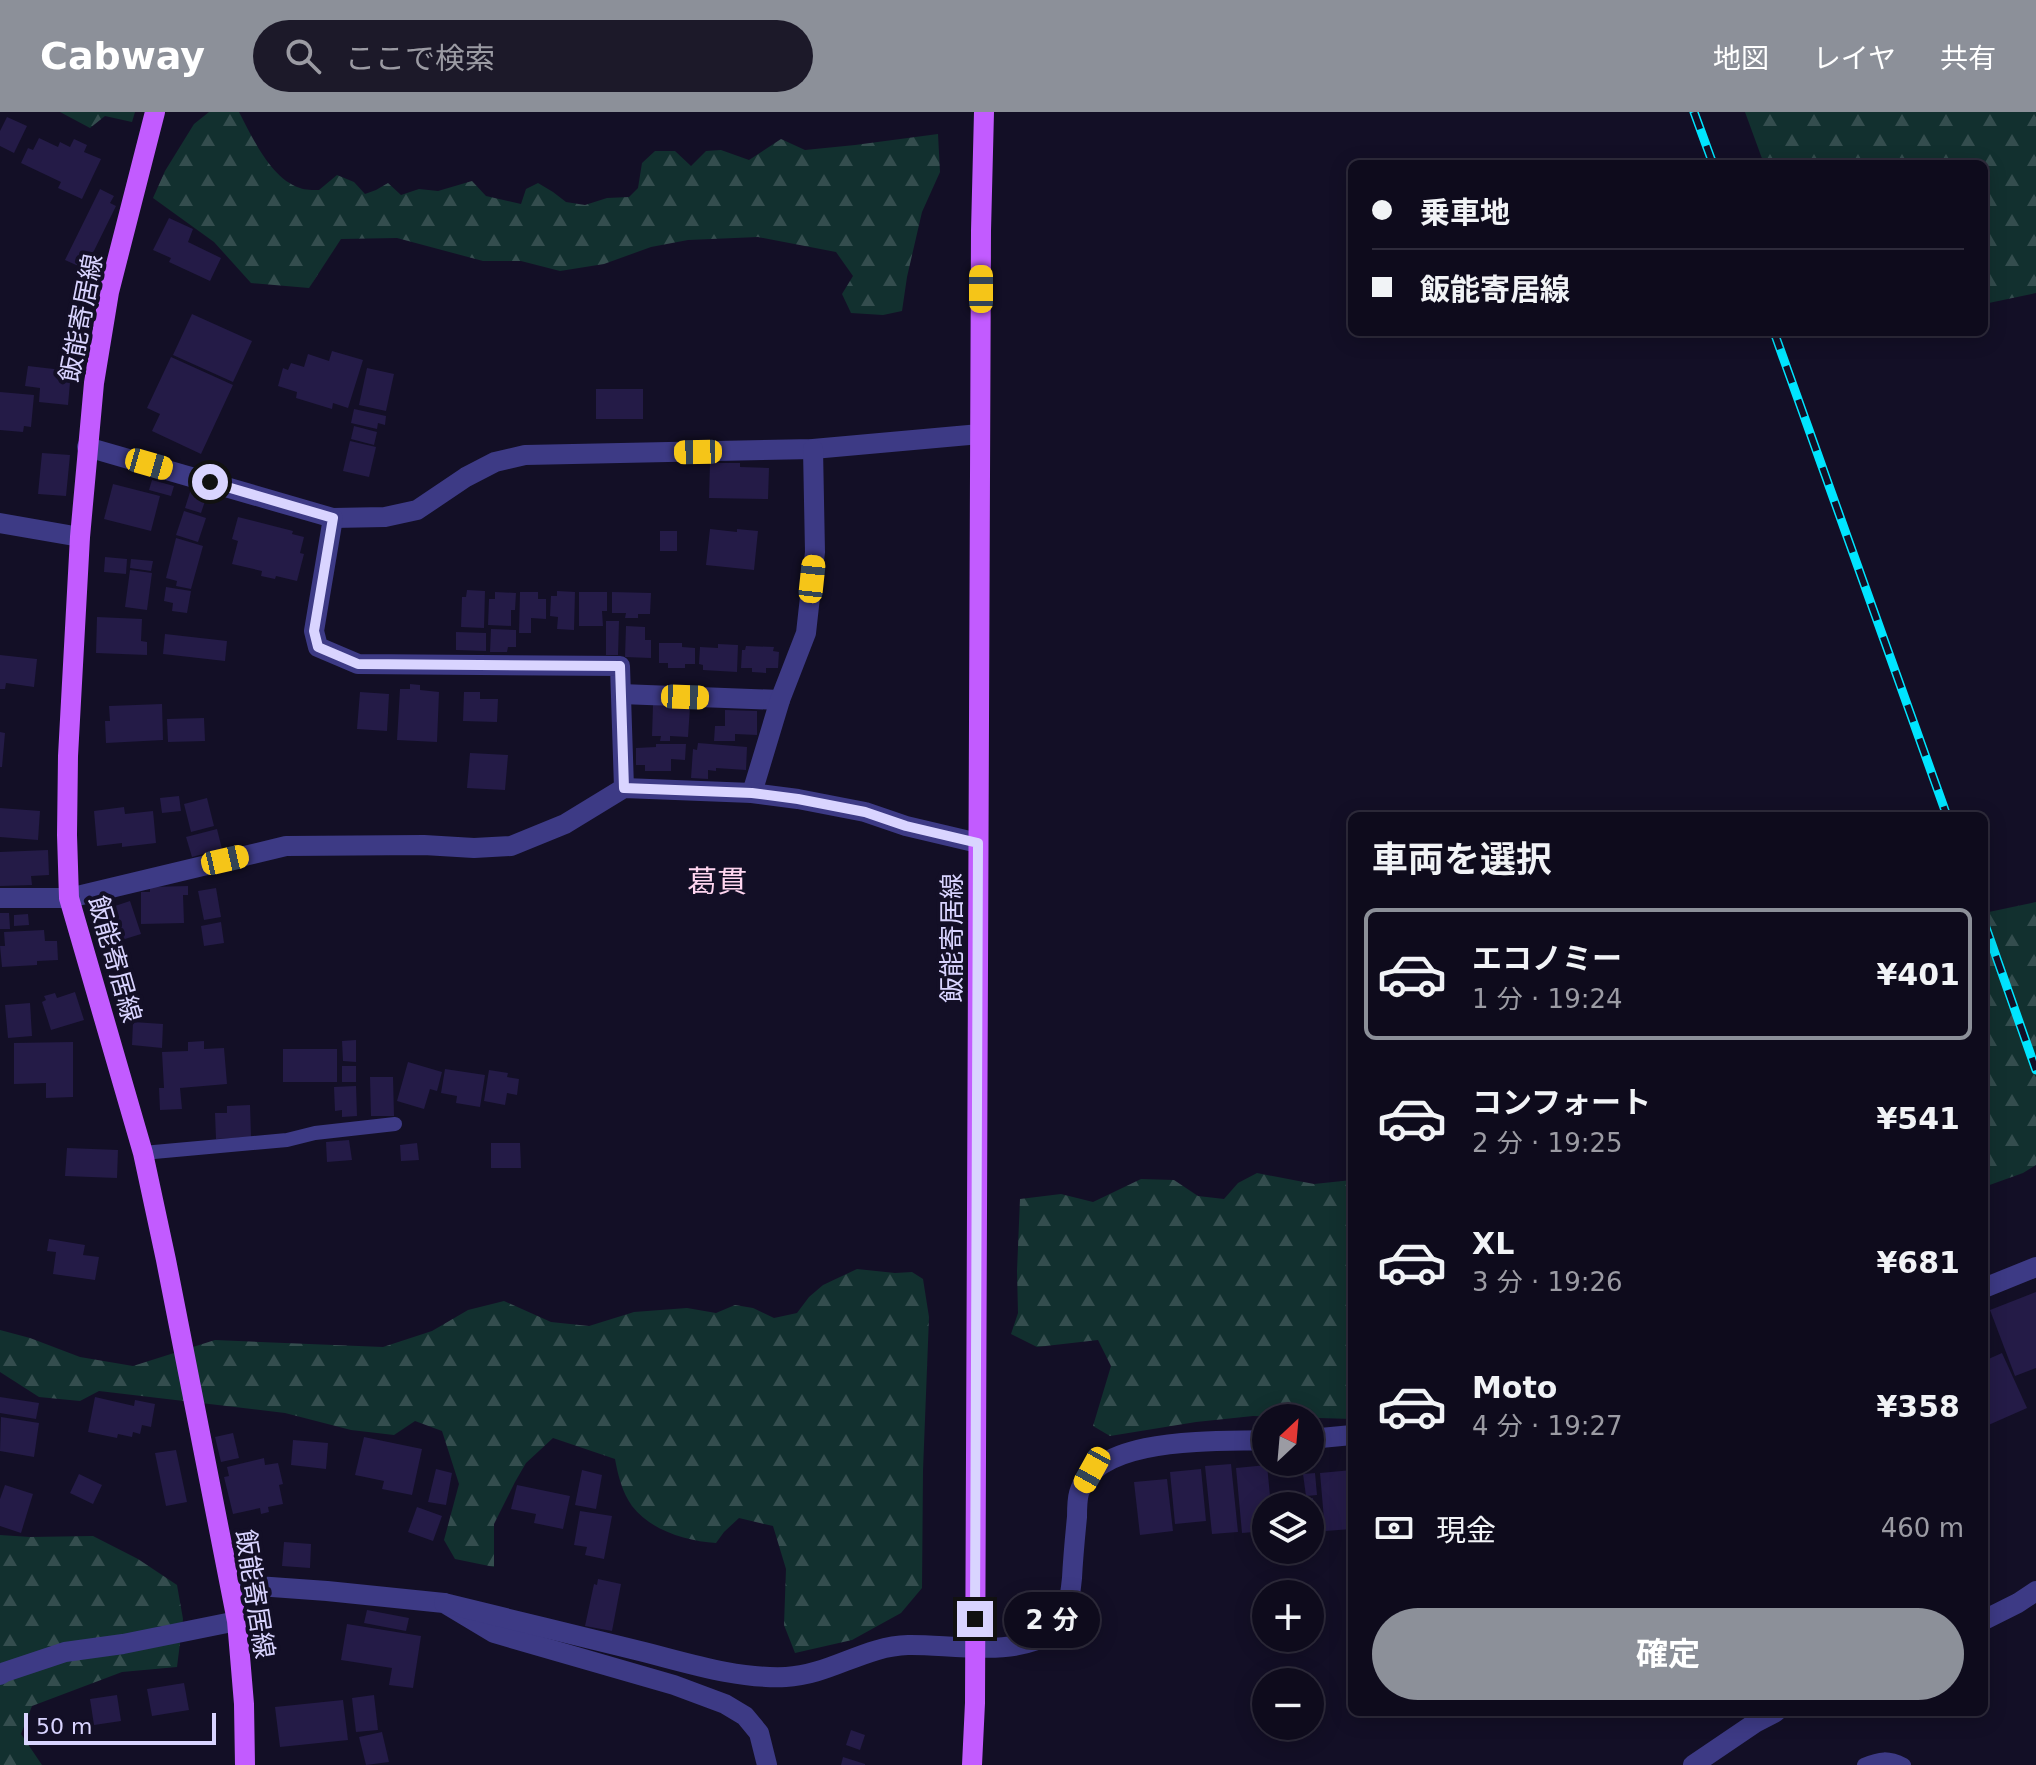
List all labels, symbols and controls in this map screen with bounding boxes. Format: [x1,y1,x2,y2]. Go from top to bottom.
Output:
search box [253,20,813,92]
text: Cabway [40,34,205,78]
icon: search [281,34,325,78]
text: ここで検索 [345,41,495,76]
text: 地図 [1713,42,1769,75]
text: レイヤ [1813,42,1896,75]
text: 共有 [1940,42,1996,75]
text: 乗車地 [1420,195,1510,230]
street label: 飯能寄居線 [54,251,108,385]
car [969,265,993,313]
text: 飯能寄居線 [1420,272,1570,307]
car [674,440,722,464]
car [123,446,175,482]
route start [192,464,228,500]
car [798,554,826,604]
car [661,684,709,710]
text: 車両を選択 [1372,839,1552,880]
car [199,843,251,877]
district label: 葛貫 [687,864,747,899]
street label: 飯能寄居線 [937,873,967,1003]
street label: 飯能寄居線 [83,892,147,1026]
icon: car [1376,938,1448,1010]
text: エコノミー [1472,941,1622,976]
text: ¥401 [1877,957,1960,992]
text: 1 分 · 19:24 [1472,984,1623,1014]
icon: car [1376,1082,1448,1154]
text: コンフォート [1472,1085,1651,1120]
text: ¥541 [1877,1101,1960,1136]
text: 2 分 · 19:25 [1472,1128,1623,1158]
icon: car [1376,1226,1448,1298]
text: XL [1472,1226,1514,1261]
text: ¥681 [1877,1245,1960,1280]
text: 3 分 · 19:26 [1472,1267,1623,1297]
icon: car [1376,1370,1448,1442]
text: Moto [1472,1370,1557,1405]
text: ¥358 [1877,1389,1960,1424]
north arrow [1252,1404,1324,1476]
map controls [1252,1404,1324,1740]
text: 4 分 · 19:27 [1472,1411,1623,1441]
car [1070,1443,1114,1497]
button: layers [1252,1492,1324,1564]
icon: cash [1372,1506,1416,1550]
text: 現金 [1436,1513,1496,1548]
text: 460 m [1881,1513,1964,1543]
street label: 飯能寄居線 [230,1527,280,1661]
button: + [1252,1580,1324,1652]
callout: 2 分 [1003,1591,1099,1647]
route end [957,1601,993,1637]
text: 2 分 [1025,1605,1079,1635]
button: 確定 [1372,1608,1964,1700]
button: − [1252,1668,1324,1740]
scale bar [24,1709,216,1745]
text: 50 m [36,1714,92,1739]

